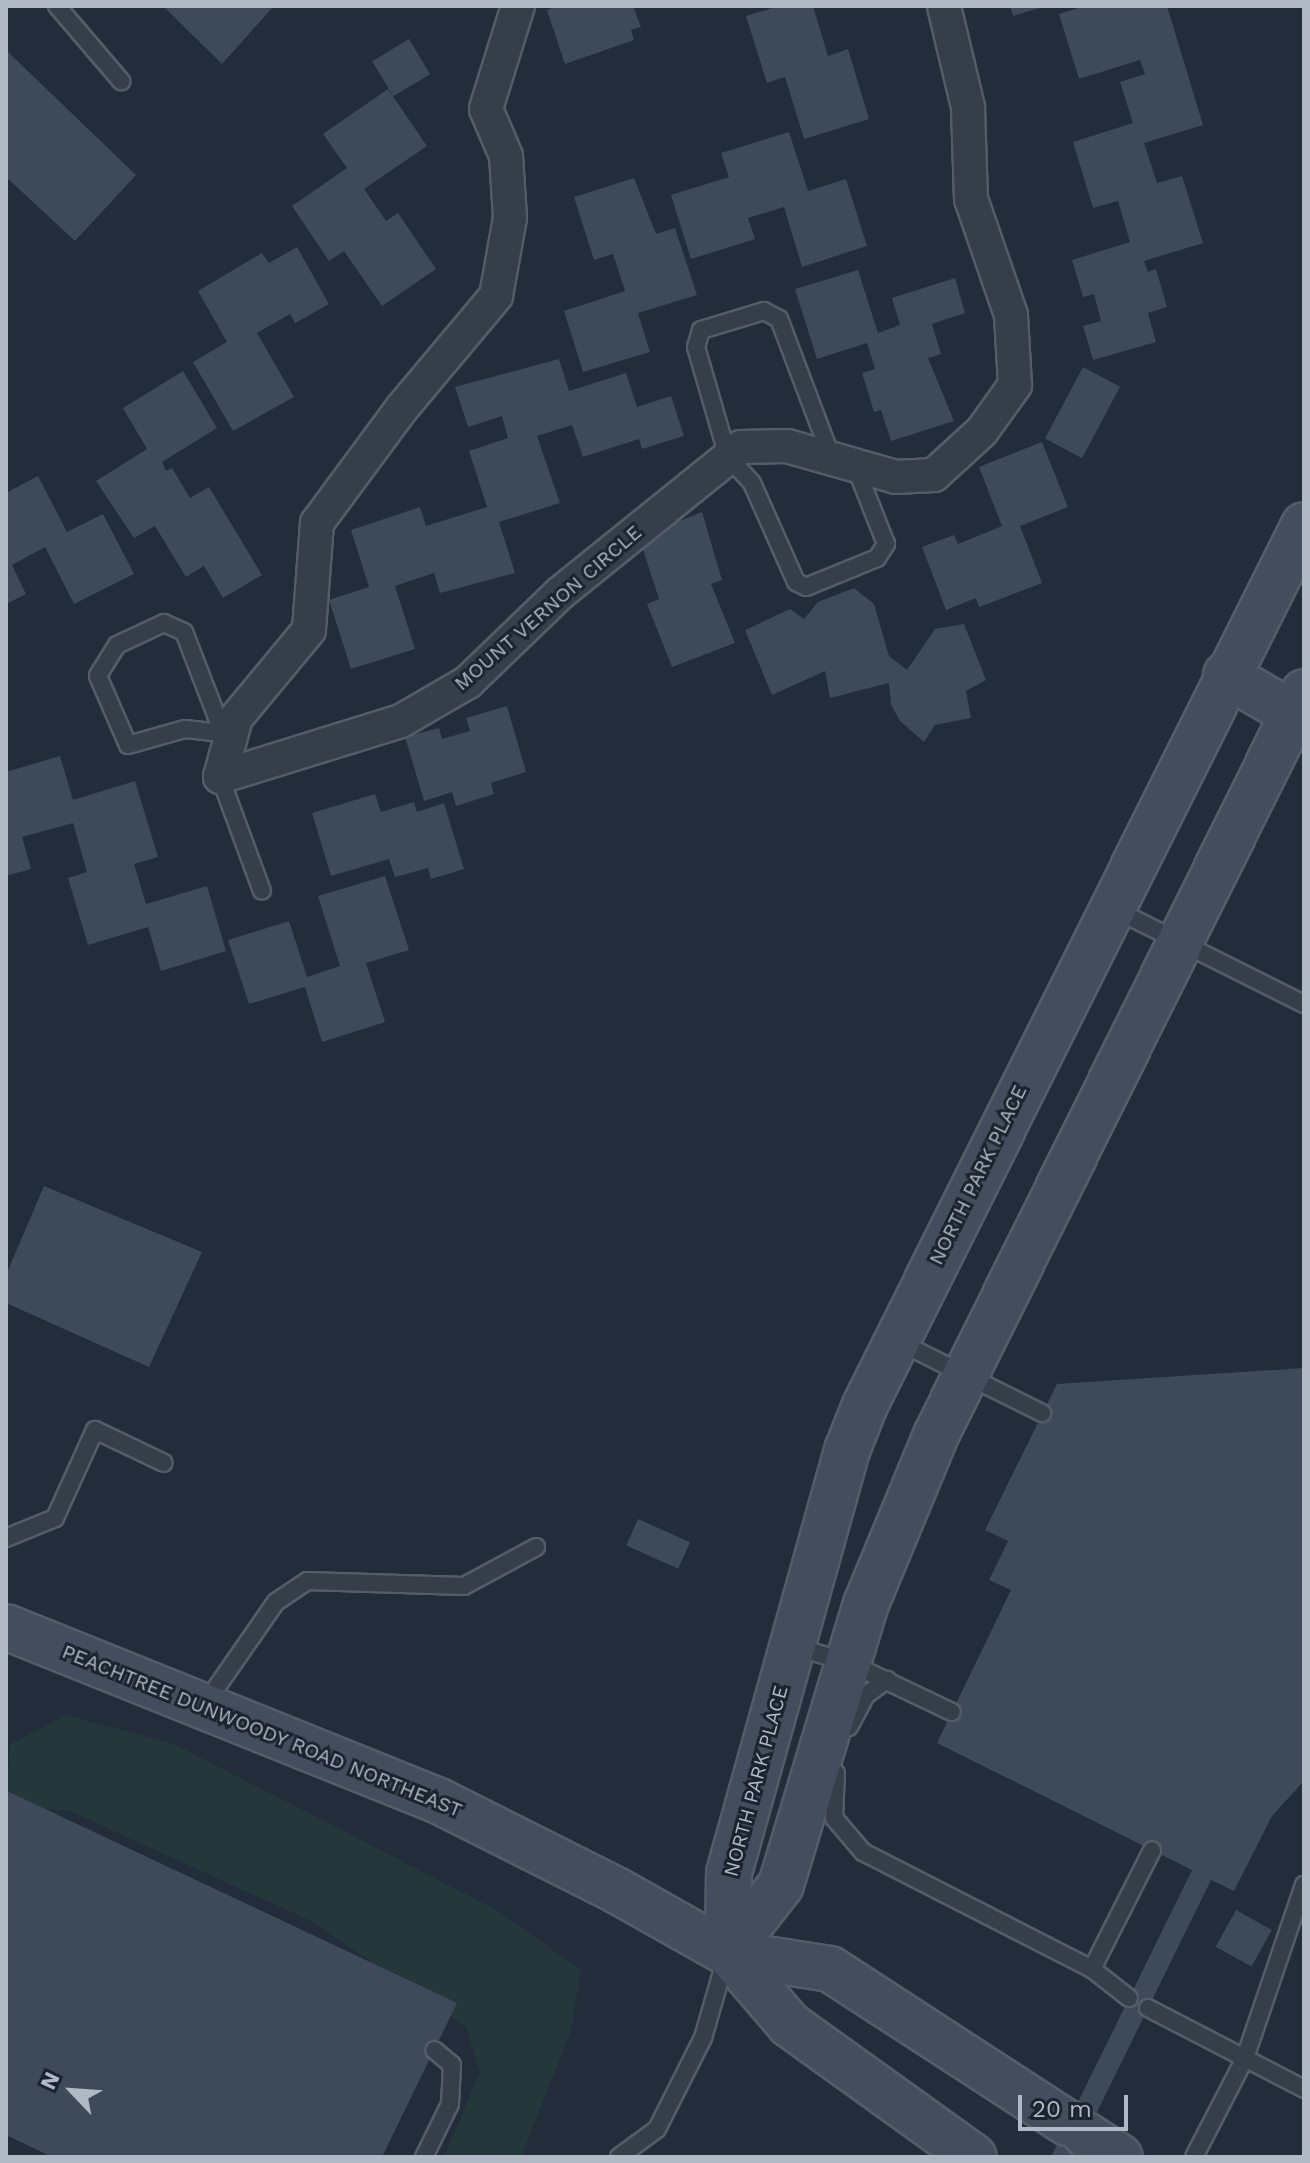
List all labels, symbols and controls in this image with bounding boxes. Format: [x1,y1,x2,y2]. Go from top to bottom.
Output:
street label: MOUNT VERNON CIRCLE [449,520,647,696]
street label: NORTH PARK PLACE [924,1081,1032,1269]
street label: PEACHTREE DUNWOODY ROAD NORTHEAST [58,1639,466,1823]
street label: NORTH PARK PLACE [719,1683,793,1879]
north arrow [32,2051,112,2131]
text: N [35,2068,65,2093]
scale bar [1022,2079,1132,2129]
text: 20 m [1032,2095,1092,2123]

